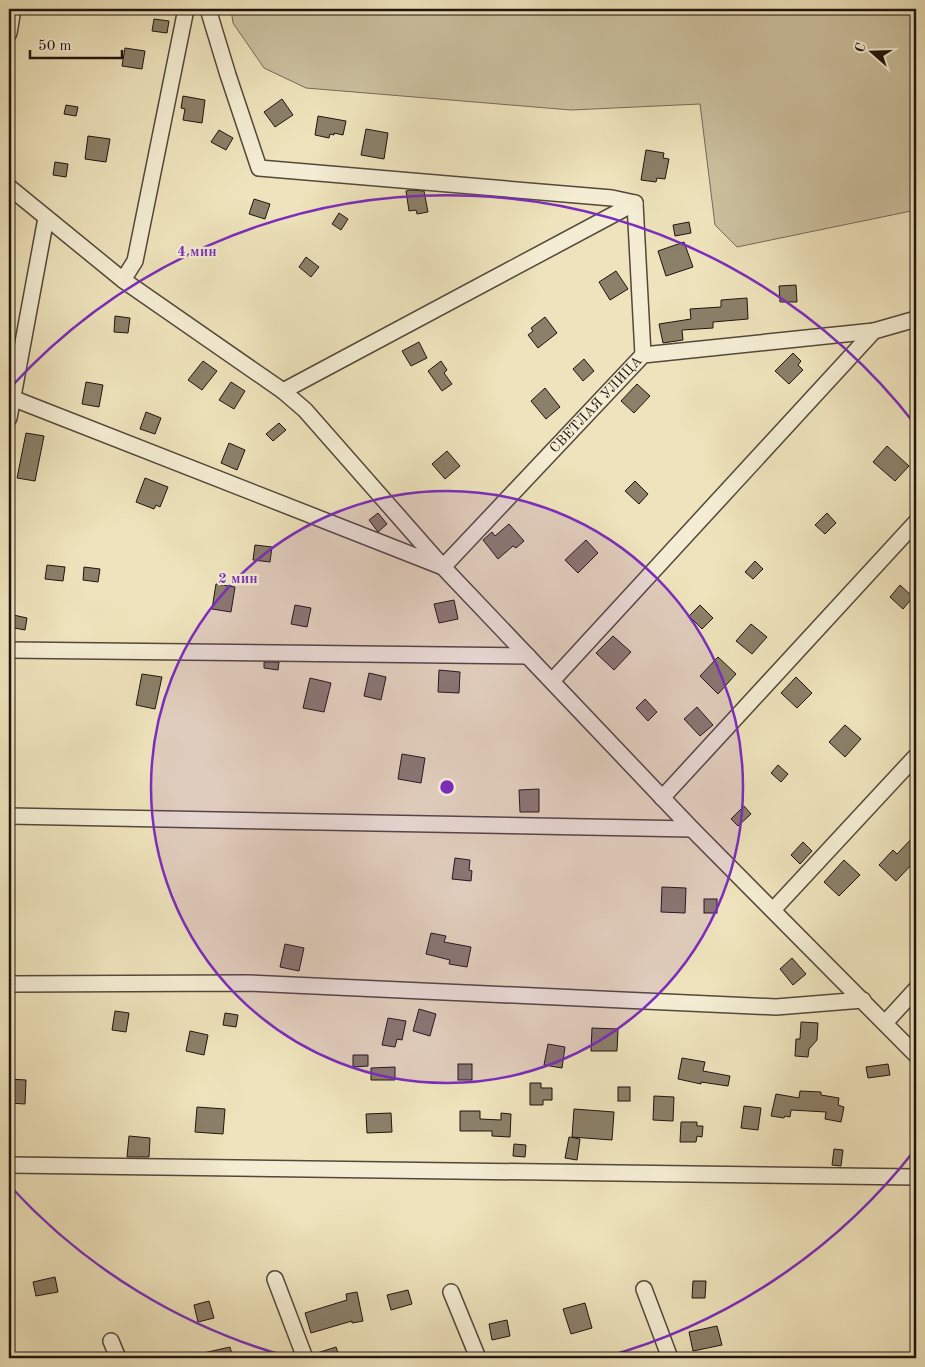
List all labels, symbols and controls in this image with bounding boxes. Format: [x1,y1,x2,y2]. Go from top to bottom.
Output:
scale bar [30,28,122,60]
north arrow [848,28,898,78]
text: 50 m [38,39,72,54]
text: С [853,41,869,55]
text: 4 мин [177,245,217,260]
street label: СВЕТЛАЯ УЛИЦА [547,353,645,456]
text: 2 мин [218,572,258,587]
centre of rings [438,778,456,796]

